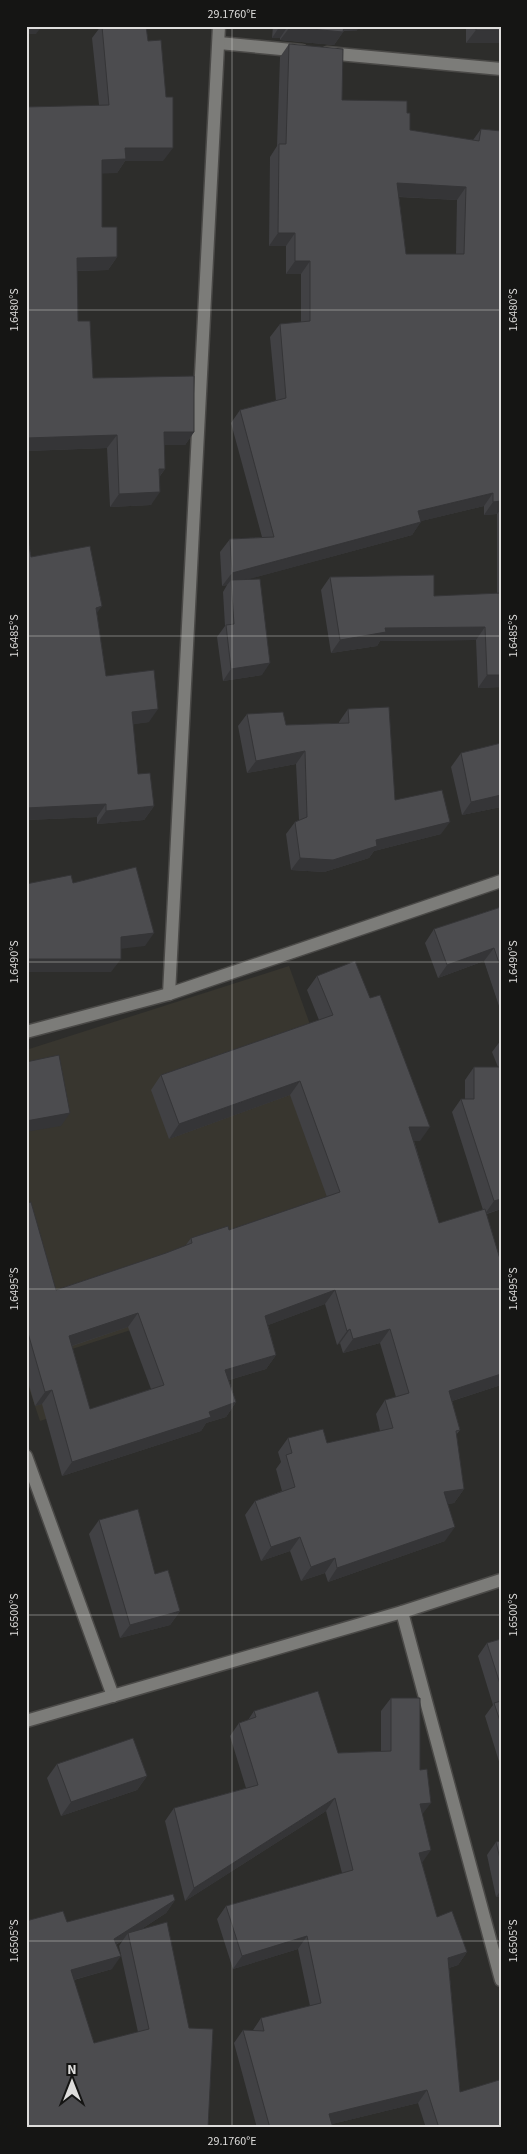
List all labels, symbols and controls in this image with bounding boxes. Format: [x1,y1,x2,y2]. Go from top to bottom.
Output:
text: 29.1760°E [207,6,257,23]
text: 1.6480°S [6,288,23,332]
text: 1.6480°S [505,288,522,332]
text: 1.6485°S [6,614,23,658]
text: 1.6485°S [505,614,522,658]
text: 1.6490°S [6,940,23,984]
text: 1.6490°S [505,940,522,984]
text: 1.6495°S [6,1267,23,1311]
text: 1.6495°S [505,1267,522,1311]
text: 1.6500°S [6,1593,23,1637]
text: 1.6500°S [505,1593,522,1637]
text: 1.6505°S [6,1919,23,1963]
text: 1.6505°S [505,1919,522,1963]
north arrow [48,2056,98,2106]
text: N [67,2060,77,2080]
text: 29.1760°E [207,2133,257,2150]

